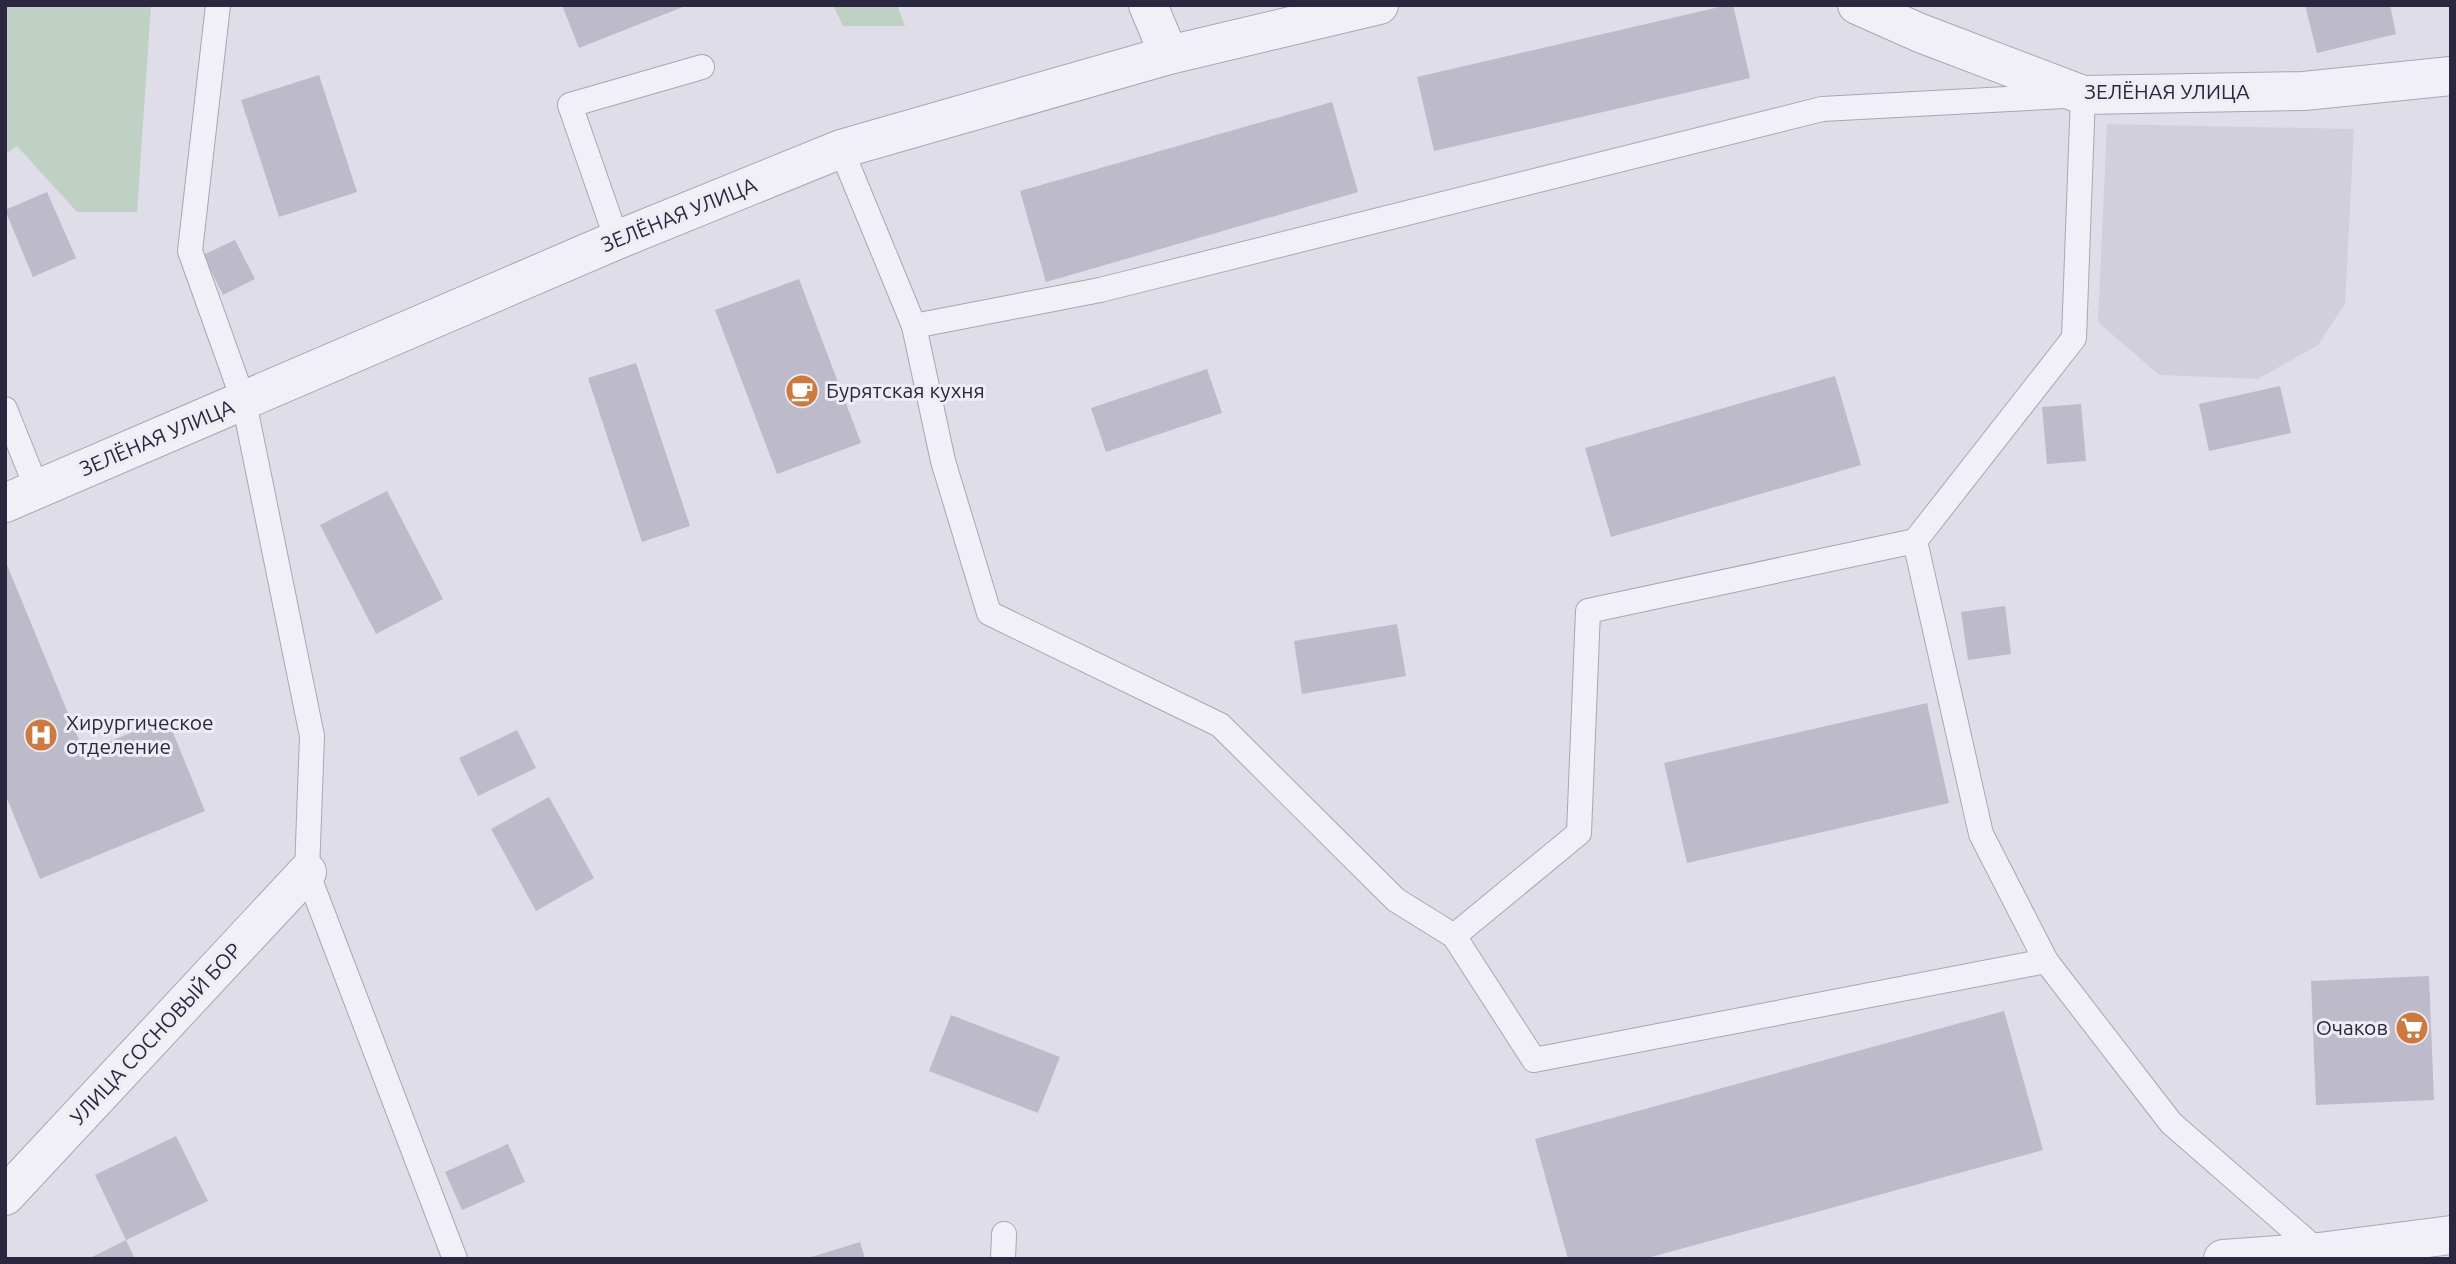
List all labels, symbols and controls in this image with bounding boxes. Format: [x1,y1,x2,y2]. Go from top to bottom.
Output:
street label: ЗЕЛЁНАЯ УЛИЦА [2084,79,2250,103]
street label: ЗЕЛЁНАЯ УЛИЦА [597,172,760,256]
cafe icon: Бурятская кухня [783,372,821,410]
place label: Бурятская кухня [826,378,985,402]
street label: ЗЕЛЁНАЯ УЛИЦА [76,394,238,480]
place label: Хирургическое отделение [66,710,214,758]
hospital icon: Хирургическое отделение [22,716,60,754]
street label: УЛИЦА СОСНОВЫЙ БОР [65,938,246,1129]
supermarket icon: Очаков [2393,1009,2431,1047]
place label: Очаков [2316,1015,2388,1039]

